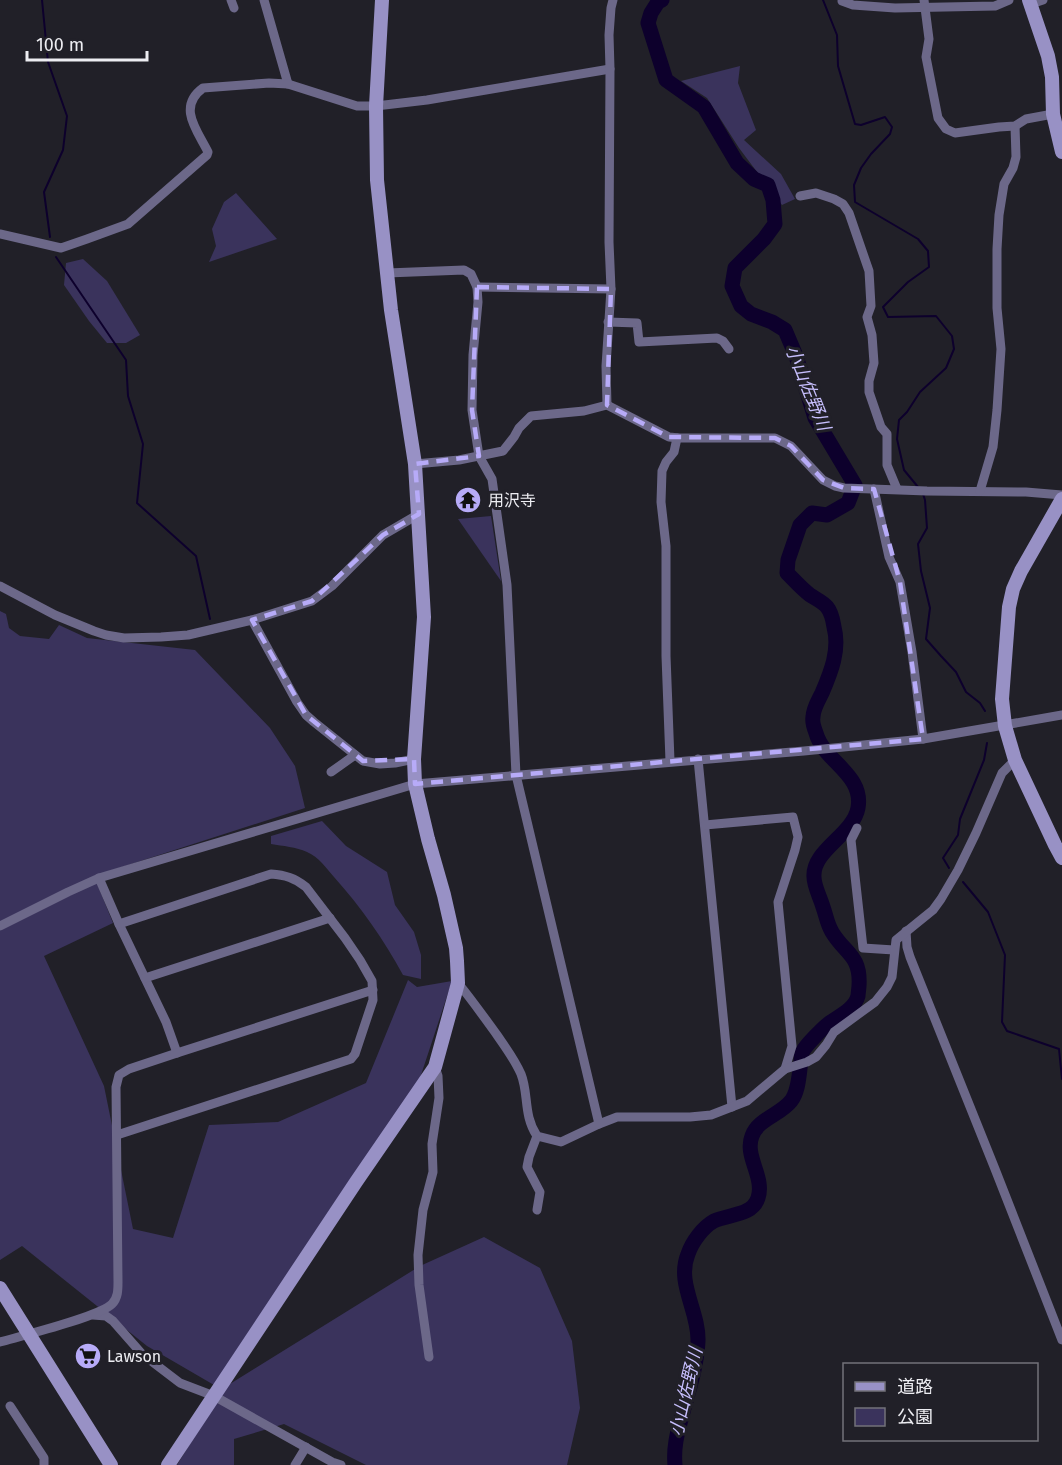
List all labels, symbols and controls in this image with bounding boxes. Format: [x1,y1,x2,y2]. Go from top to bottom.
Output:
scale bar [27,24,147,62]
text: 100 m [36,34,84,56]
water label: 小山佐野川 [781,342,836,436]
temple icon: 用沢寺 [453,485,483,515]
place label: 用沢寺 [488,491,536,510]
supermarket icon: Lawson [73,1341,103,1371]
water label: 小山佐野川 [665,1344,707,1438]
place label: Lawson [107,1347,161,1366]
legend [843,1363,1038,1441]
text: 道路 [897,1376,933,1398]
text: 公園 [897,1406,933,1428]

